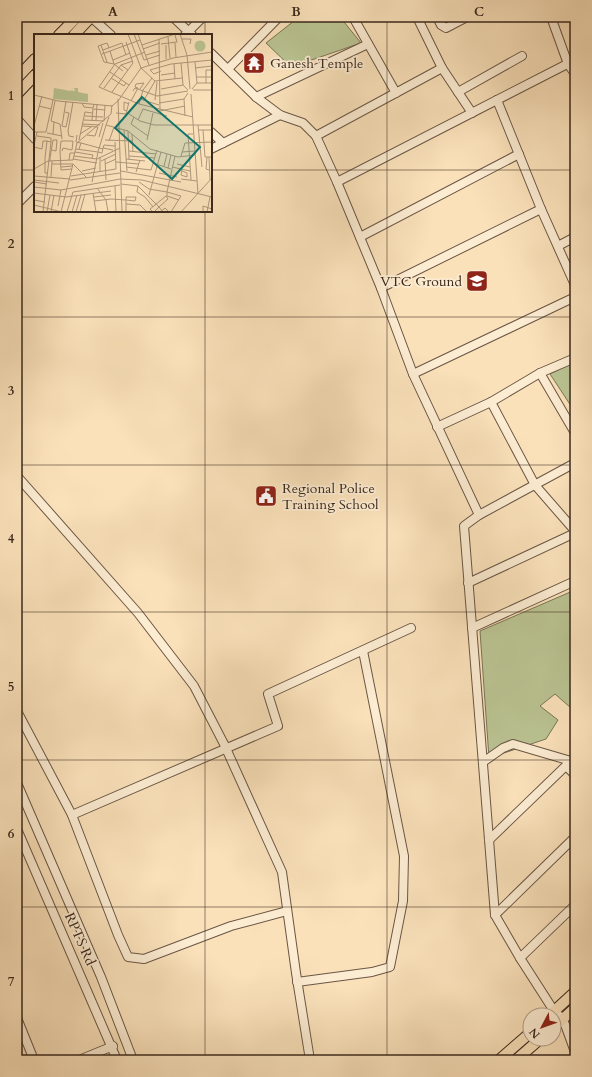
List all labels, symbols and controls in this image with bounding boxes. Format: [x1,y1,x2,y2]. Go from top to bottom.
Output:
text: A [108,3,118,21]
text: B [291,3,301,21]
text: C [474,3,484,21]
inset map [34,34,212,212]
temple icon: Ganesh Temple [241,50,267,76]
place label: Ganesh Temple [270,54,363,73]
text: 1 [8,87,14,105]
text: 2 [8,235,15,253]
school or university icon: VTC Ground [464,268,490,294]
place label: VTC Ground [380,272,463,291]
text: 3 [8,382,15,400]
place label: Regional Police Training School [282,479,379,514]
public building icon: Regional Police Training School [253,483,279,509]
text: 4 [8,530,15,548]
text: 5 [8,678,14,696]
text: 6 [8,825,15,843]
street label: RPTS Rd [60,909,100,969]
text: 7 [8,973,15,991]
north arrow [522,1007,562,1047]
text: N [526,1024,544,1042]

